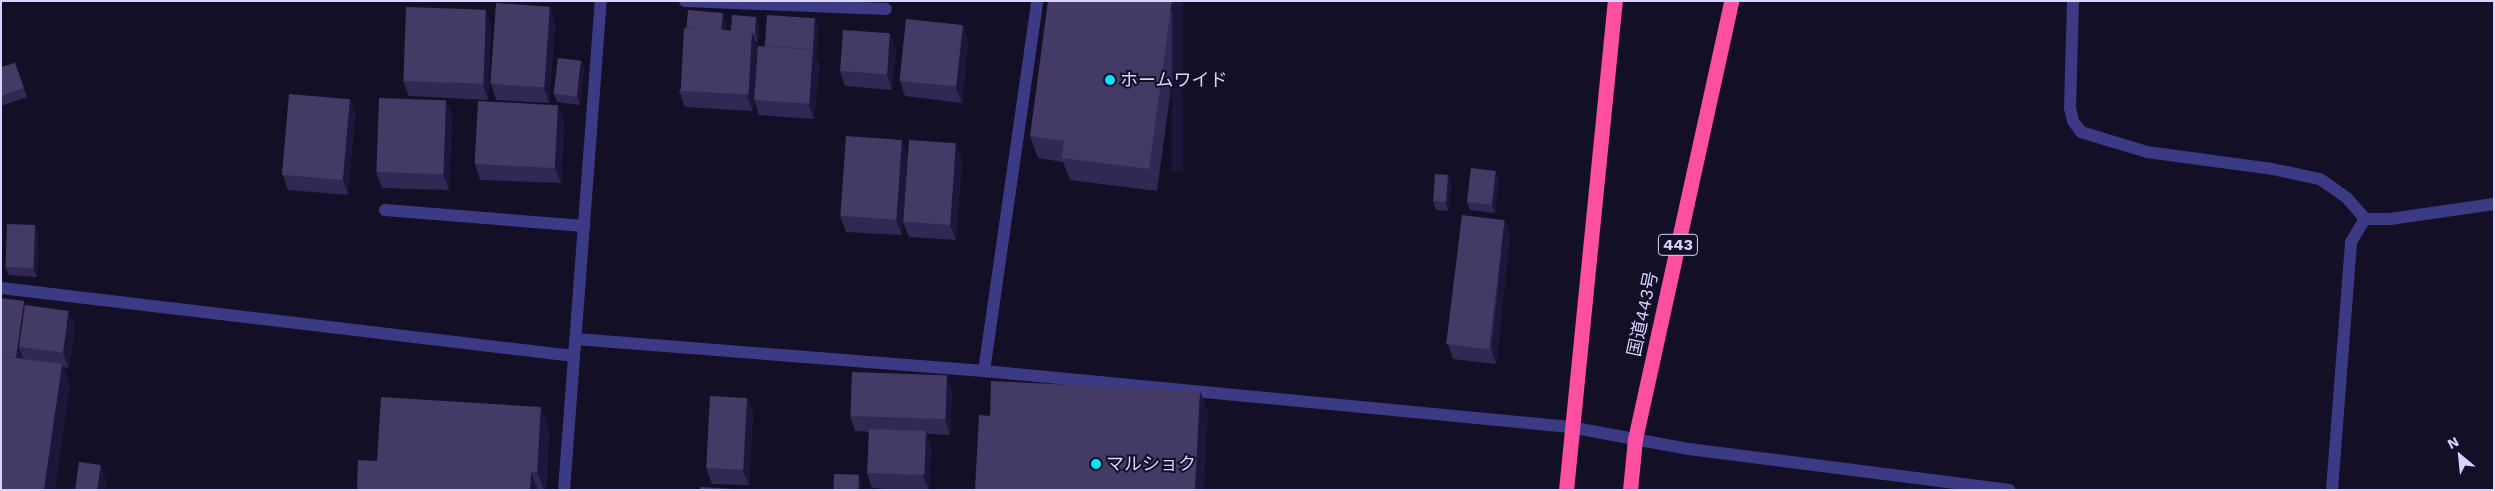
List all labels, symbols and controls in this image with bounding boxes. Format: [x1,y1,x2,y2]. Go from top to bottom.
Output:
place label: ホームワイド [1120,69,1228,91]
marker: ホームワイド [1104,74,1116,86]
road number: 443 [1657,232,1699,258]
street label: 国道443号 [1623,269,1663,359]
north arrow [2435,431,2485,481]
text: N [2445,433,2461,452]
place label: マルショク [1106,453,1196,475]
marker: マルショク [1090,458,1102,470]

